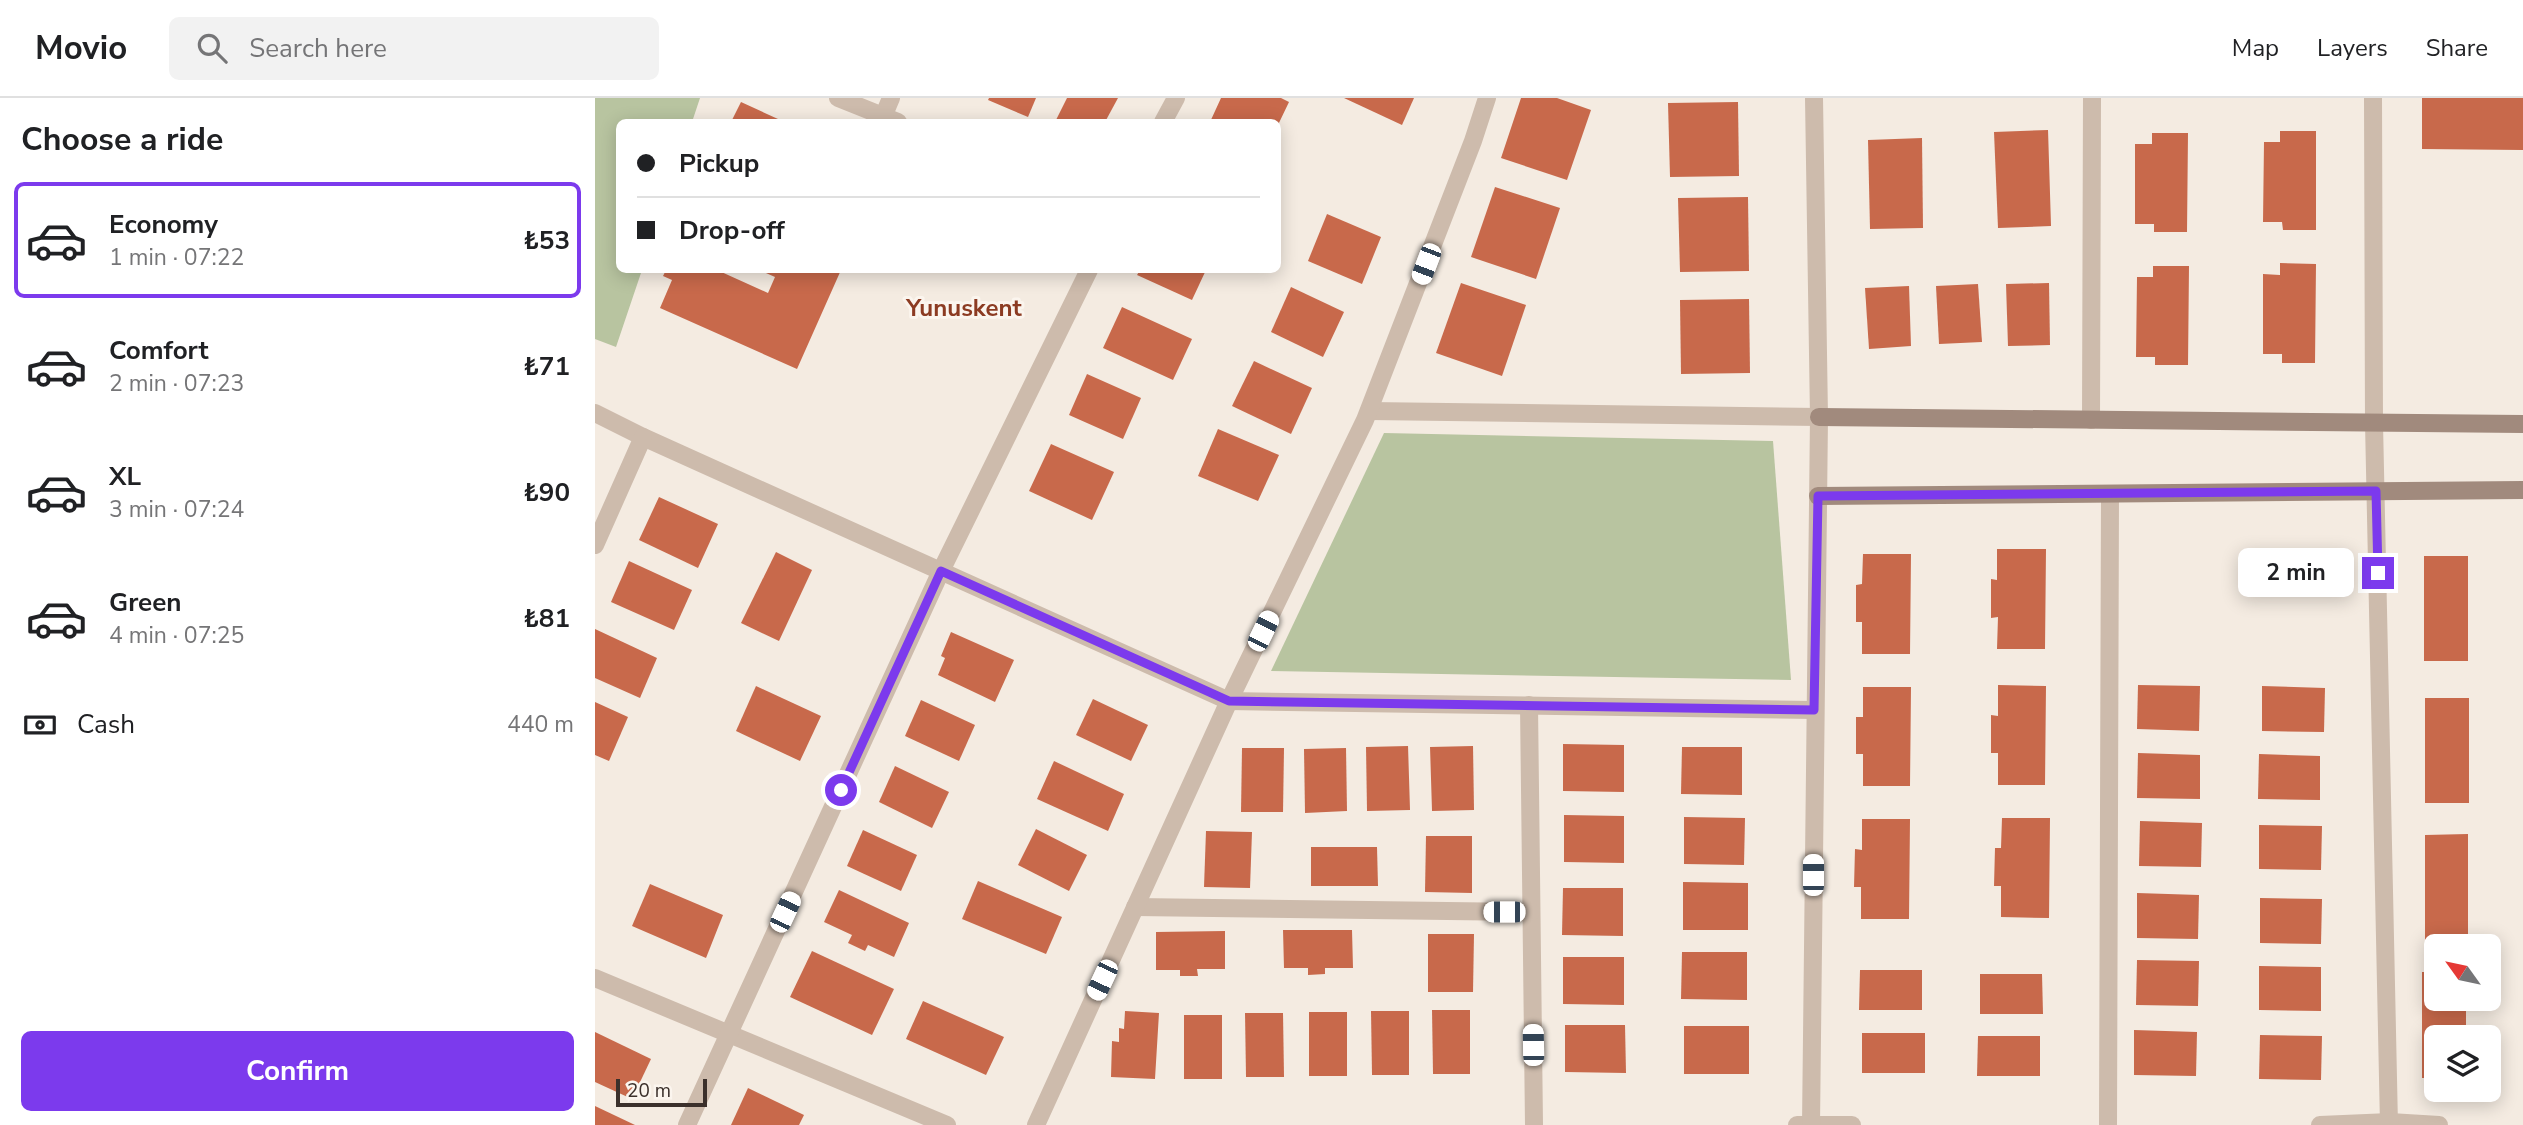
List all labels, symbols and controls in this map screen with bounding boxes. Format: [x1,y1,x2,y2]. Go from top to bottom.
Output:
search box [169,17,659,80]
text: Movio [35,26,127,71]
icon: search [193,29,231,67]
text: Search here [249,31,387,66]
text: Map [2232,32,2279,64]
text: Layers [2317,32,2388,64]
text: Share [2426,32,2488,64]
text: Choose a ride [21,118,223,161]
text: Pickup [679,146,759,181]
text: Economy [109,207,218,242]
icon: car [25,209,88,272]
text: Drop-off [679,213,785,248]
text: ₺53 [523,223,570,258]
car [1409,241,1444,287]
text: 1 min · 07:22 [109,242,244,273]
district label: Yunuskent [905,292,1023,324]
text: Comfort [109,333,209,368]
icon: car [25,335,88,398]
text: ₺71 [523,349,570,384]
text: 2 min · 07:23 [109,368,244,399]
text: XL [109,459,141,494]
icon: car [25,461,88,524]
text: ₺90 [523,475,570,510]
text: 3 min · 07:24 [109,494,244,525]
callout: 2 min [2238,548,2353,598]
text: 2 min [2266,557,2326,588]
route end [2362,557,2394,589]
text: Green [109,585,182,620]
icon: car [25,587,88,650]
text: ₺81 [523,601,570,636]
car [1245,608,1282,654]
text: 4 min · 07:25 [109,620,244,651]
icon: cash [21,706,59,744]
text: Cash [77,707,135,742]
text: 440 m [507,709,574,740]
route start [825,774,857,806]
car [1803,854,1824,896]
car [767,889,804,935]
car [1484,902,1526,923]
north arrow [2424,934,2501,1012]
map controls [2424,934,2501,1102]
car [1084,957,1121,1003]
car [1523,1024,1544,1066]
button: layers [2424,1025,2501,1102]
button: Confirm [21,1031,574,1111]
scale bar [616,1076,707,1108]
text: 20 m [627,1078,671,1104]

